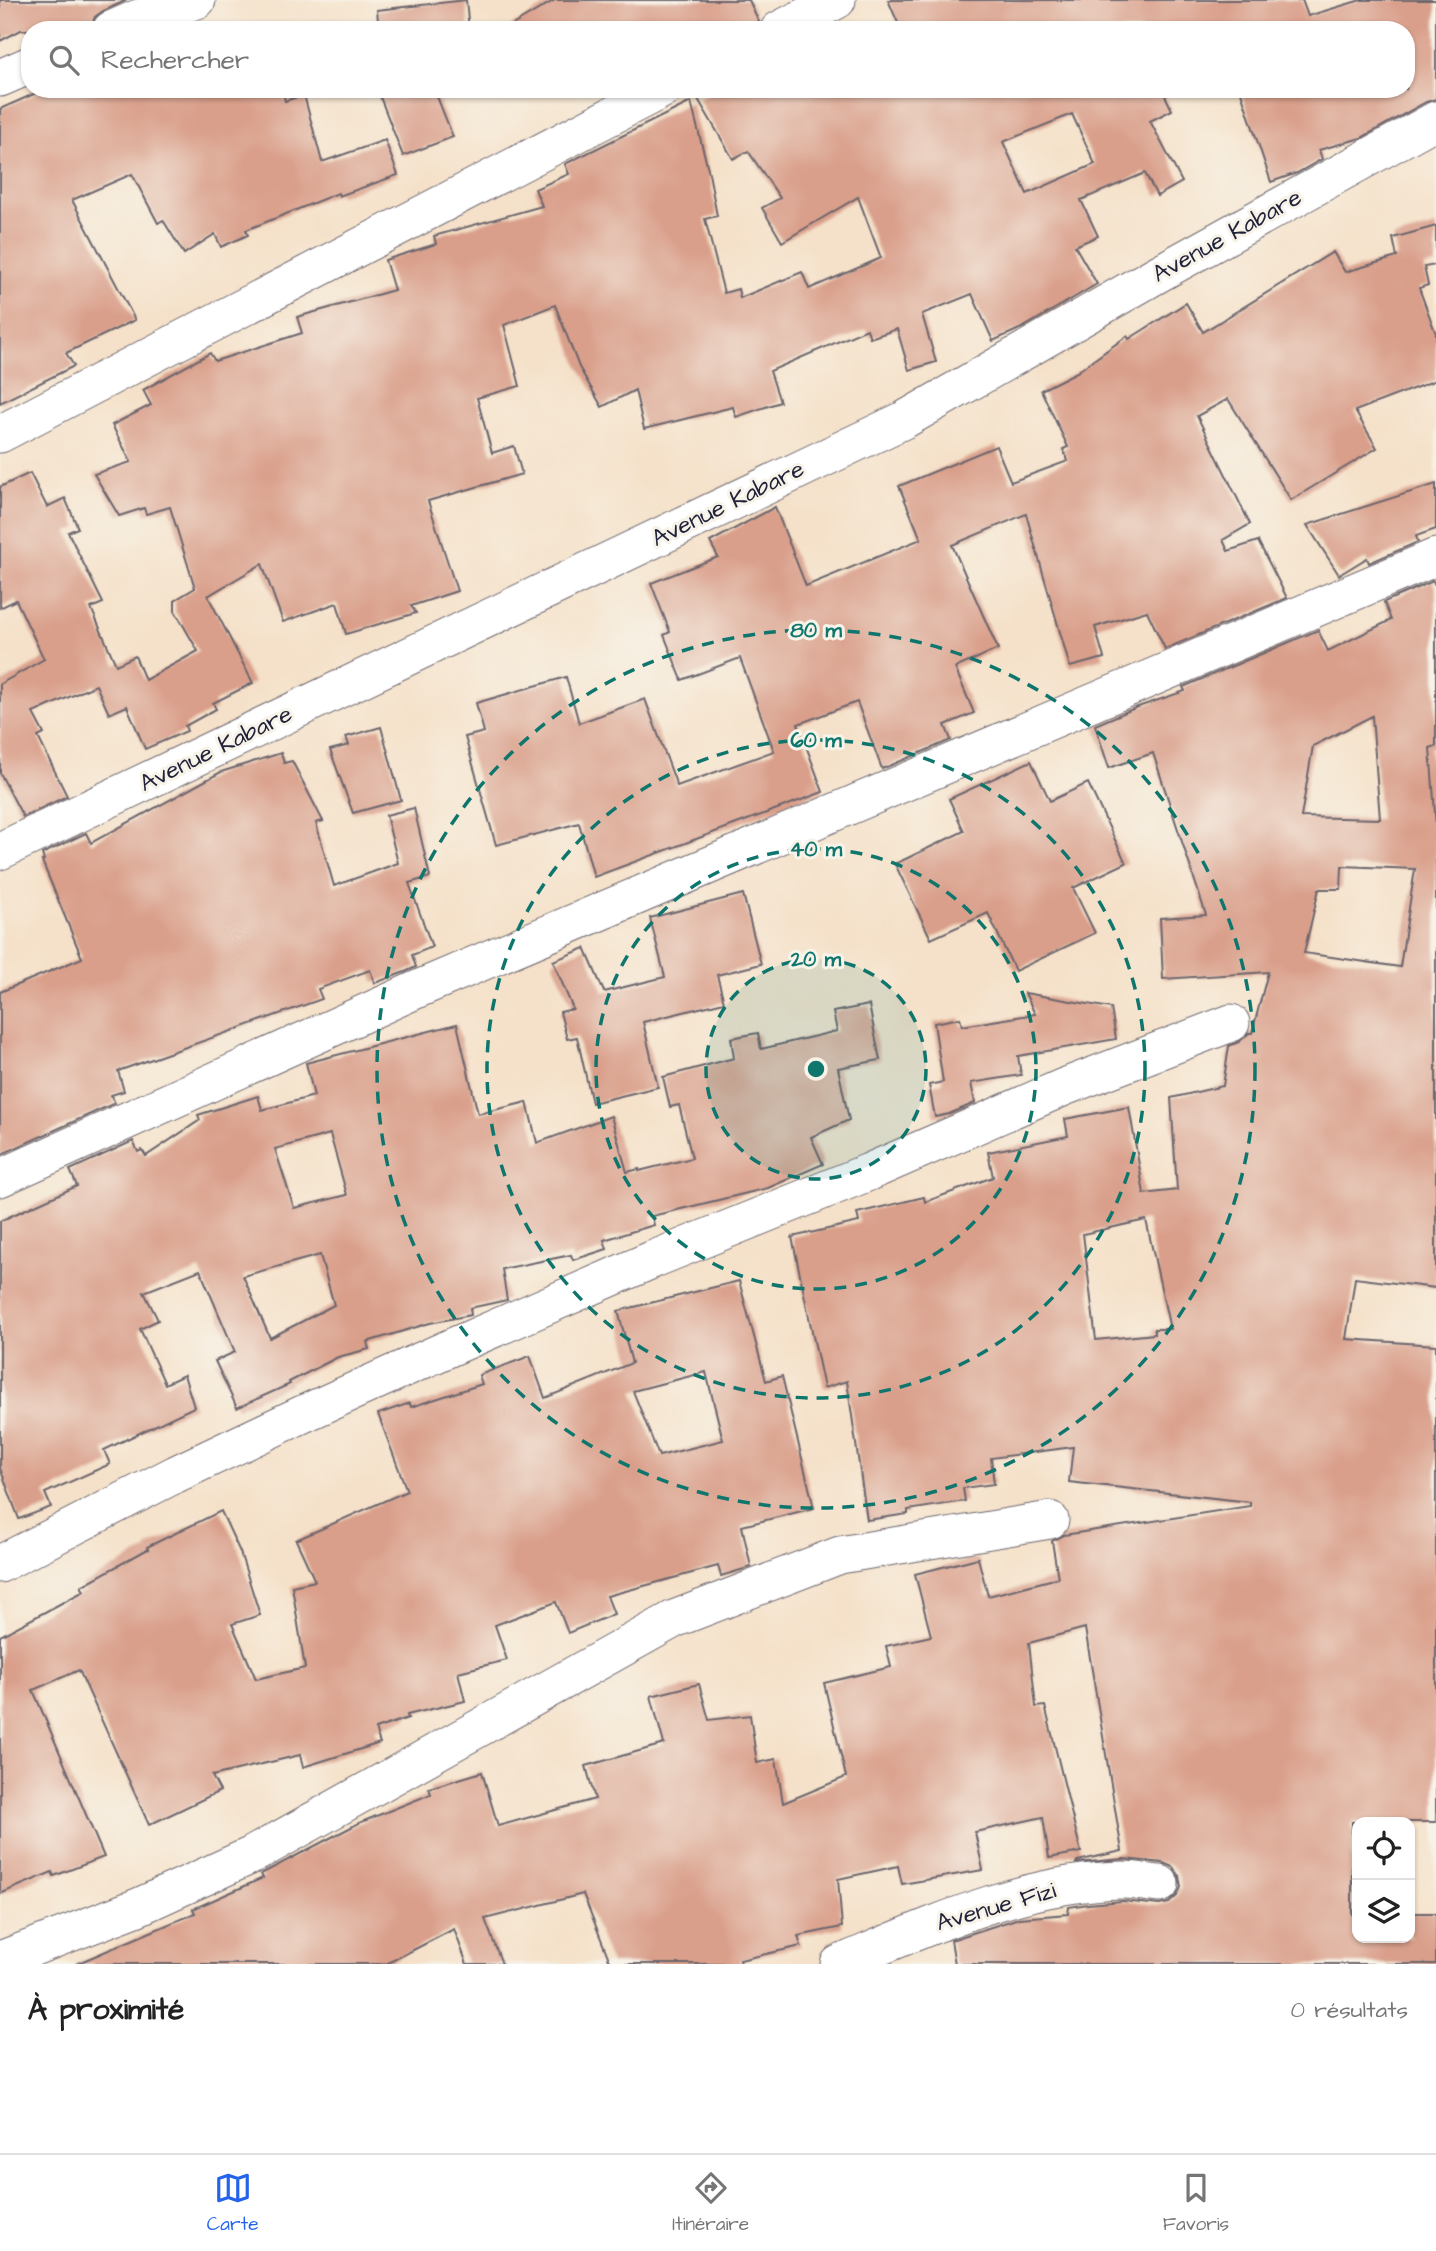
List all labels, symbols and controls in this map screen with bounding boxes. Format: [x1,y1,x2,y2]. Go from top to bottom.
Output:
search box [21,21,1415,98]
icon: search [45,41,83,79]
text: Rechercher [101,42,249,78]
street label: Avenue Kabare [1146,181,1308,291]
street label: Avenue Kabare [646,452,810,556]
text: 80 m [790,616,842,645]
street label: Avenue Kabare [134,697,298,801]
text: 60 m [790,726,842,755]
text: 40 m [790,835,843,864]
text: 20 m [790,945,842,974]
centre of rings [804,1057,828,1081]
map controls [1352,1817,1415,1943]
button: locate [1352,1817,1415,1880]
street label: Avenue Fizi [932,1874,1060,1940]
button: layers [1352,1880,1415,1943]
text: À proximité [28,1989,184,2031]
text: 0 résultats [1290,1994,1408,2026]
tab: Carte [207,2169,258,2238]
tab: Itinéraire [672,2169,749,2238]
tab: Favoris [1163,2169,1229,2238]

